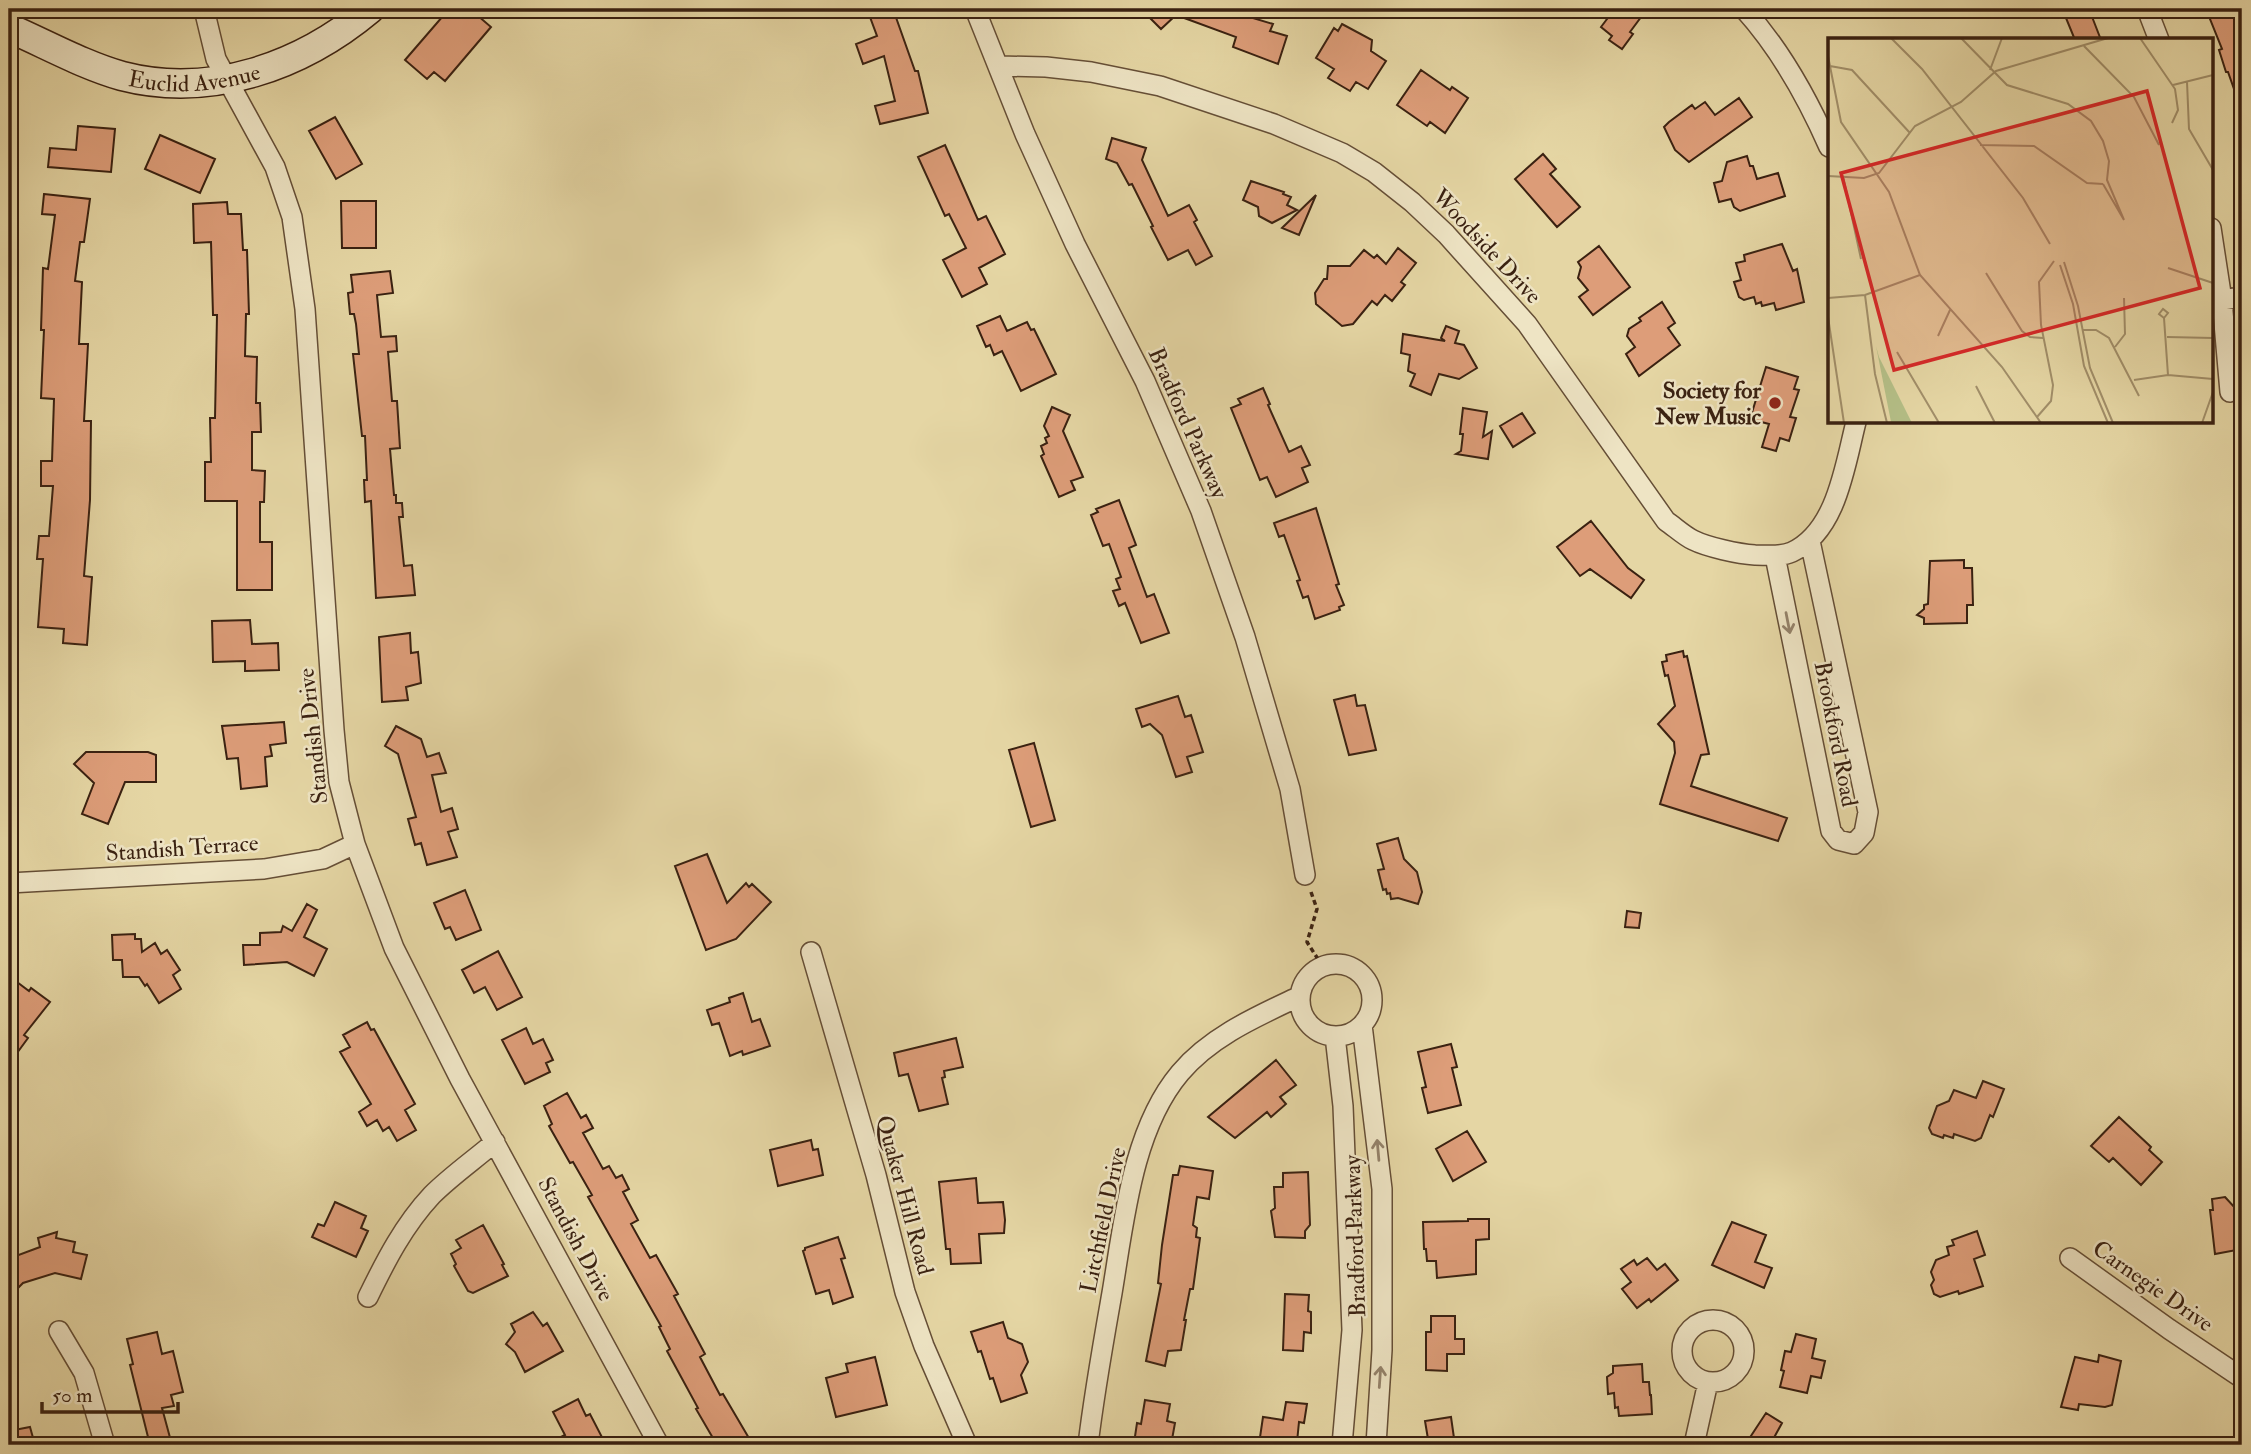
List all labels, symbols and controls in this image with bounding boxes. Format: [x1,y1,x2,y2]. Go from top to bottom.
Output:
inset map [1828,38,2212,424]
street label: Euclid Avenue [126,57,264,98]
street label: Woodside Drive [1426,182,1548,310]
street label: Bradford Parkway [1142,343,1235,504]
place label: Society for New Music [1654,376,1762,431]
marker: Society for New Music [1767,395,1783,411]
one-way arrow [1782,611,1796,634]
street label: Brookford Road [1808,659,1864,809]
street label: Standish Drive [291,666,335,805]
street label: Standish Terrace [105,828,260,868]
street label: Quaker Hill Road [870,1112,940,1278]
one-way arrow [1371,1139,1384,1162]
street label: Litchfield Drive [1073,1144,1133,1296]
street label: Bradford Parkway [1338,1153,1372,1318]
street label: Standish Drive [531,1172,621,1306]
street label: Carnegie Drive [2087,1234,2219,1338]
one-way arrow [1374,1366,1387,1389]
scale bar [42,1370,178,1414]
text: 50 m [52,1382,93,1409]

